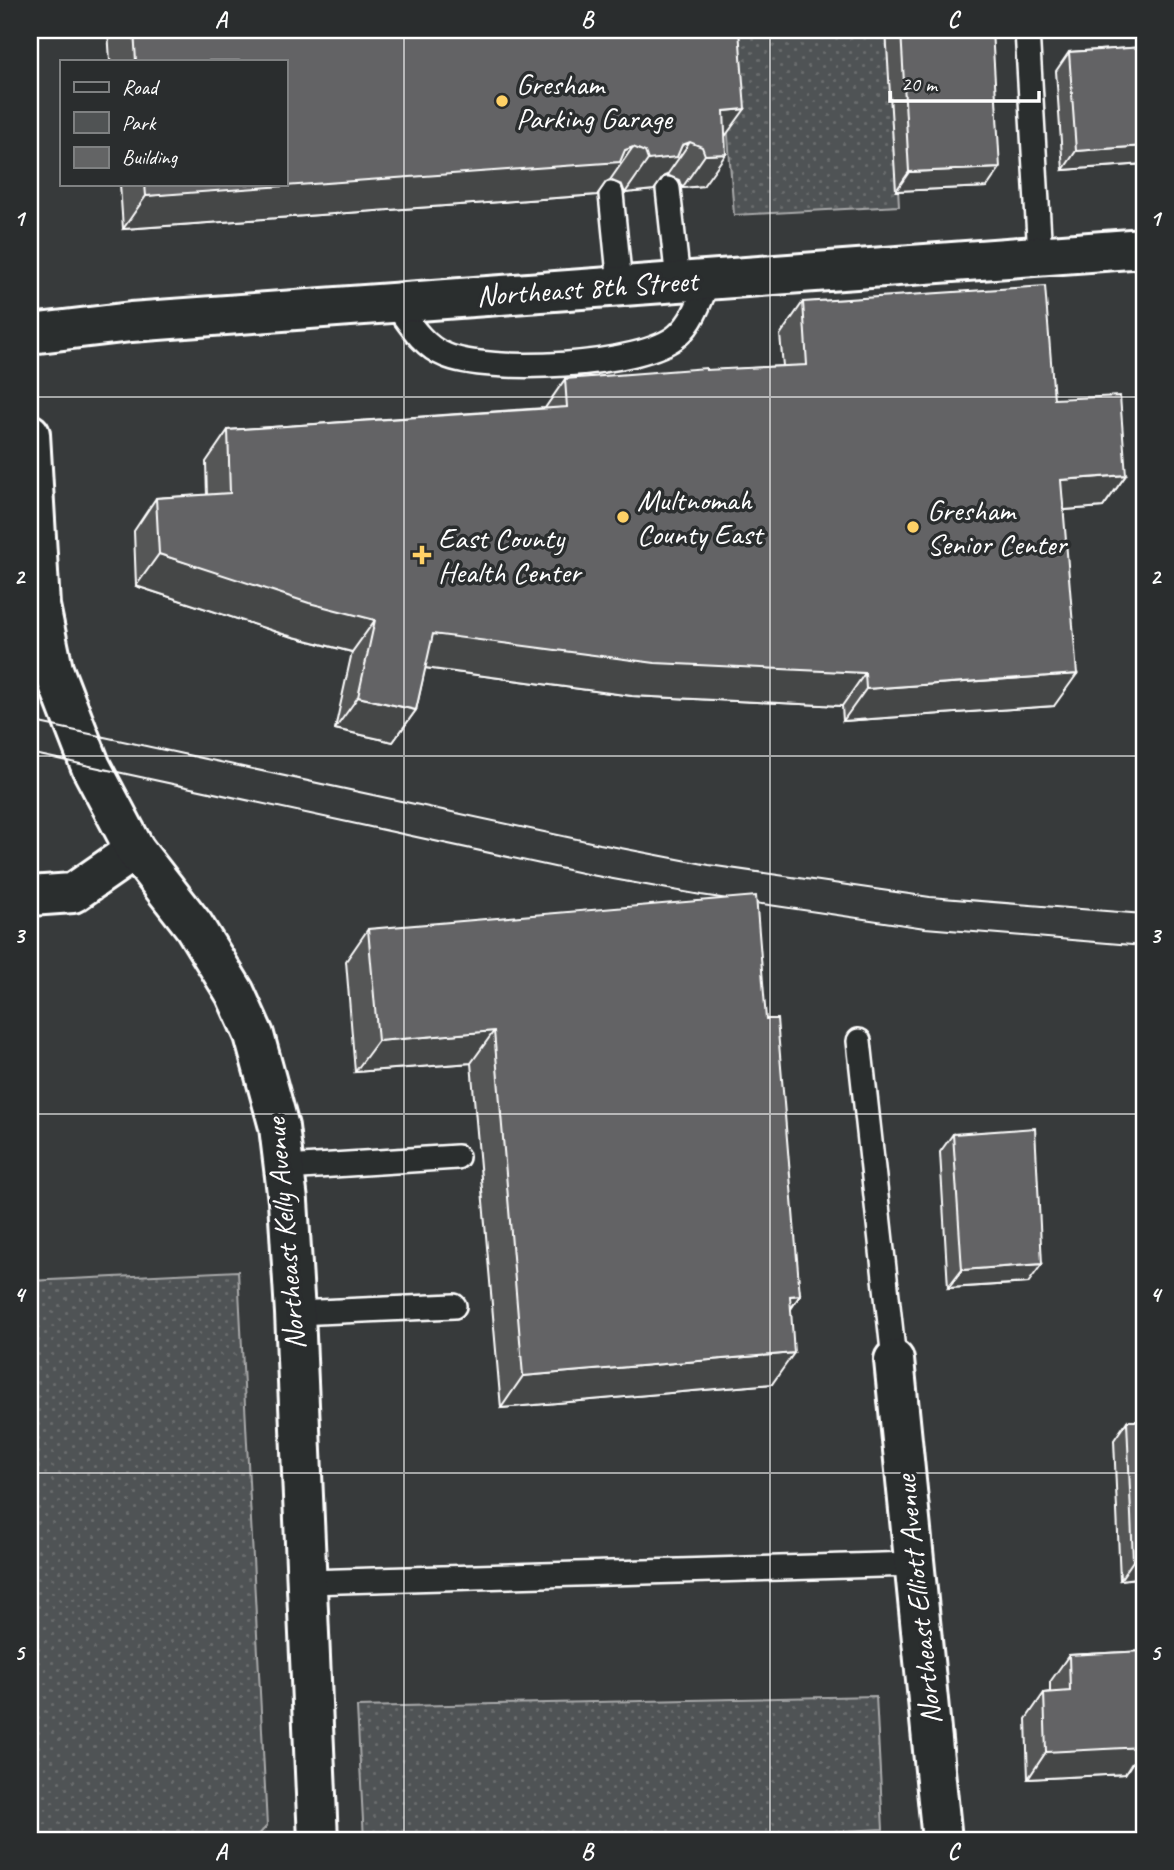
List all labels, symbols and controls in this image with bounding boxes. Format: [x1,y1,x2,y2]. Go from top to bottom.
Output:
text: A [215,5,229,34]
text: B [581,5,595,34]
text: C [948,5,962,34]
legend [60,60,287,186]
scale bar [890,60,1039,104]
place label: Gresham Parking Garage [516,65,674,137]
text: 20 m [901,71,939,97]
text: Road [122,74,161,100]
marker: Gresham Parking Garage [494,93,510,109]
text: Park [122,110,157,136]
text: Building [122,144,179,170]
text: 1 [14,204,27,233]
text: 1 [1150,204,1163,233]
street label: Northeast 8th Street [475,261,702,315]
place label: Multnomah County East [637,481,765,553]
place label: Gresham Senior Center [927,491,1069,563]
marker: Multnomah County East [615,509,631,525]
place label: East County Health Center [438,519,583,591]
marker: Gresham Senior Center [905,519,921,535]
marker: East County Health Center [412,545,432,565]
text: 2 [14,562,27,591]
text: 2 [1150,562,1163,591]
text: 3 [14,921,27,950]
text: 3 [1150,921,1163,950]
street label: Northeast Kelly Avenue [256,1114,314,1352]
text: 4 [14,1280,27,1309]
text: 4 [1150,1280,1163,1309]
street label: Northeast Elliott Avenue [886,1471,950,1727]
text: 5 [14,1638,26,1667]
text: 5 [1150,1638,1162,1667]
text: A [215,1837,229,1866]
text: B [581,1837,595,1866]
text: C [948,1837,962,1866]

